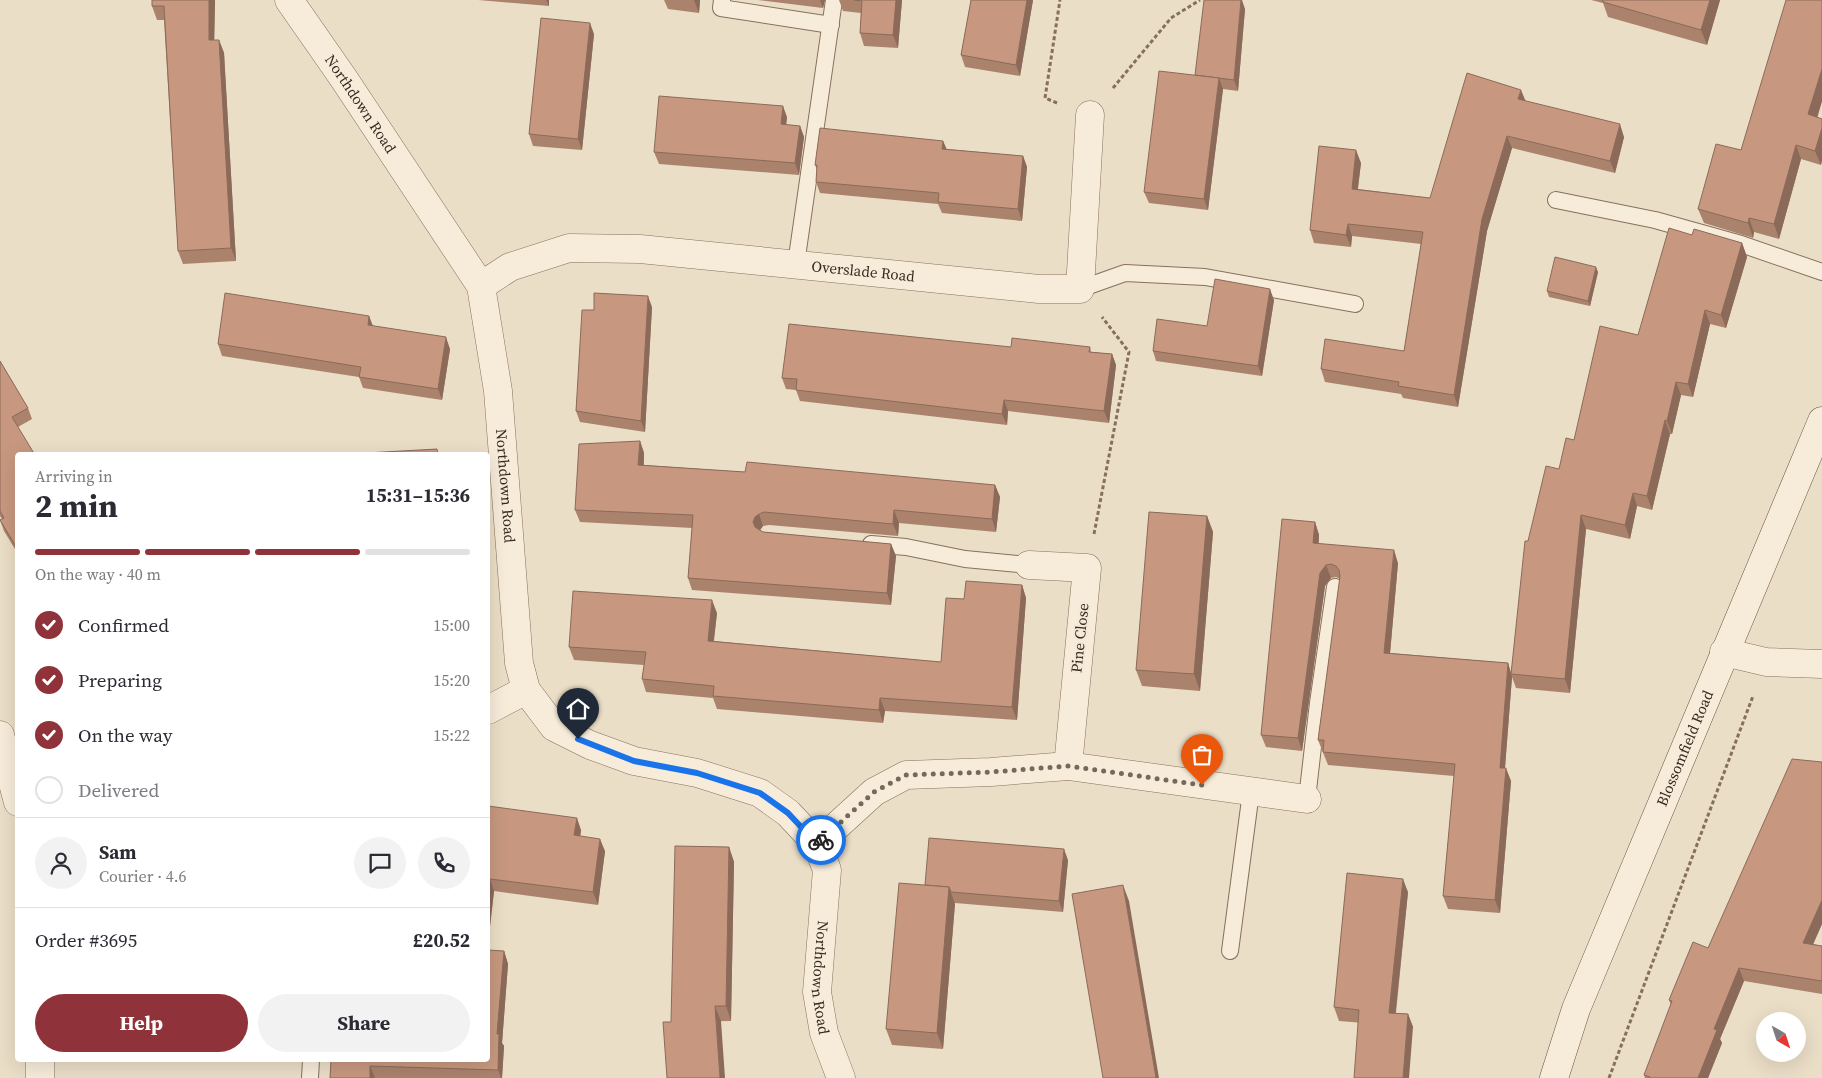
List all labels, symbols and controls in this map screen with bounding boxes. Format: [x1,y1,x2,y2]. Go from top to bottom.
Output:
street label: Northdown Road [320,50,401,157]
street label: Overslade Road [811,255,916,287]
street label: Northdown Road [491,428,521,544]
text: Arriving in [35,465,113,487]
text: 15:31–15:36 [366,482,470,508]
text: 2 min [35,484,118,528]
text: On the way · 40 m [35,563,161,585]
street label: Pine Close [1065,602,1094,674]
icon: check [35,611,63,639]
text: Confirmed [78,612,169,638]
text: 15:00 [433,614,470,636]
icon: check [35,666,63,694]
text: Preparing [78,667,162,693]
text: 15:20 [433,669,470,691]
street label: Blossomfield Road [1651,686,1718,809]
pin [557,688,599,739]
icon: home [564,695,592,723]
icon: check [35,721,63,749]
text: On the way [78,722,173,748]
text: 15:22 [433,724,470,746]
pin [1181,734,1223,785]
icon: bag [1188,741,1216,769]
text: Delivered [78,777,159,803]
courier [796,815,846,865]
icon: bike [807,826,835,854]
button: person [35,837,87,889]
button: chat [354,837,406,889]
button: phone [418,837,470,889]
text: Sam [99,839,137,865]
text: Courier · 4.6 [99,865,187,887]
street label: Northdown Road [807,920,835,1036]
text: Order #3695 [35,927,137,953]
text: £20.52 [413,927,470,953]
button: Help [35,994,248,1052]
button: Share [258,994,470,1052]
north arrow [1756,1012,1806,1062]
map controls [1756,1012,1806,1062]

